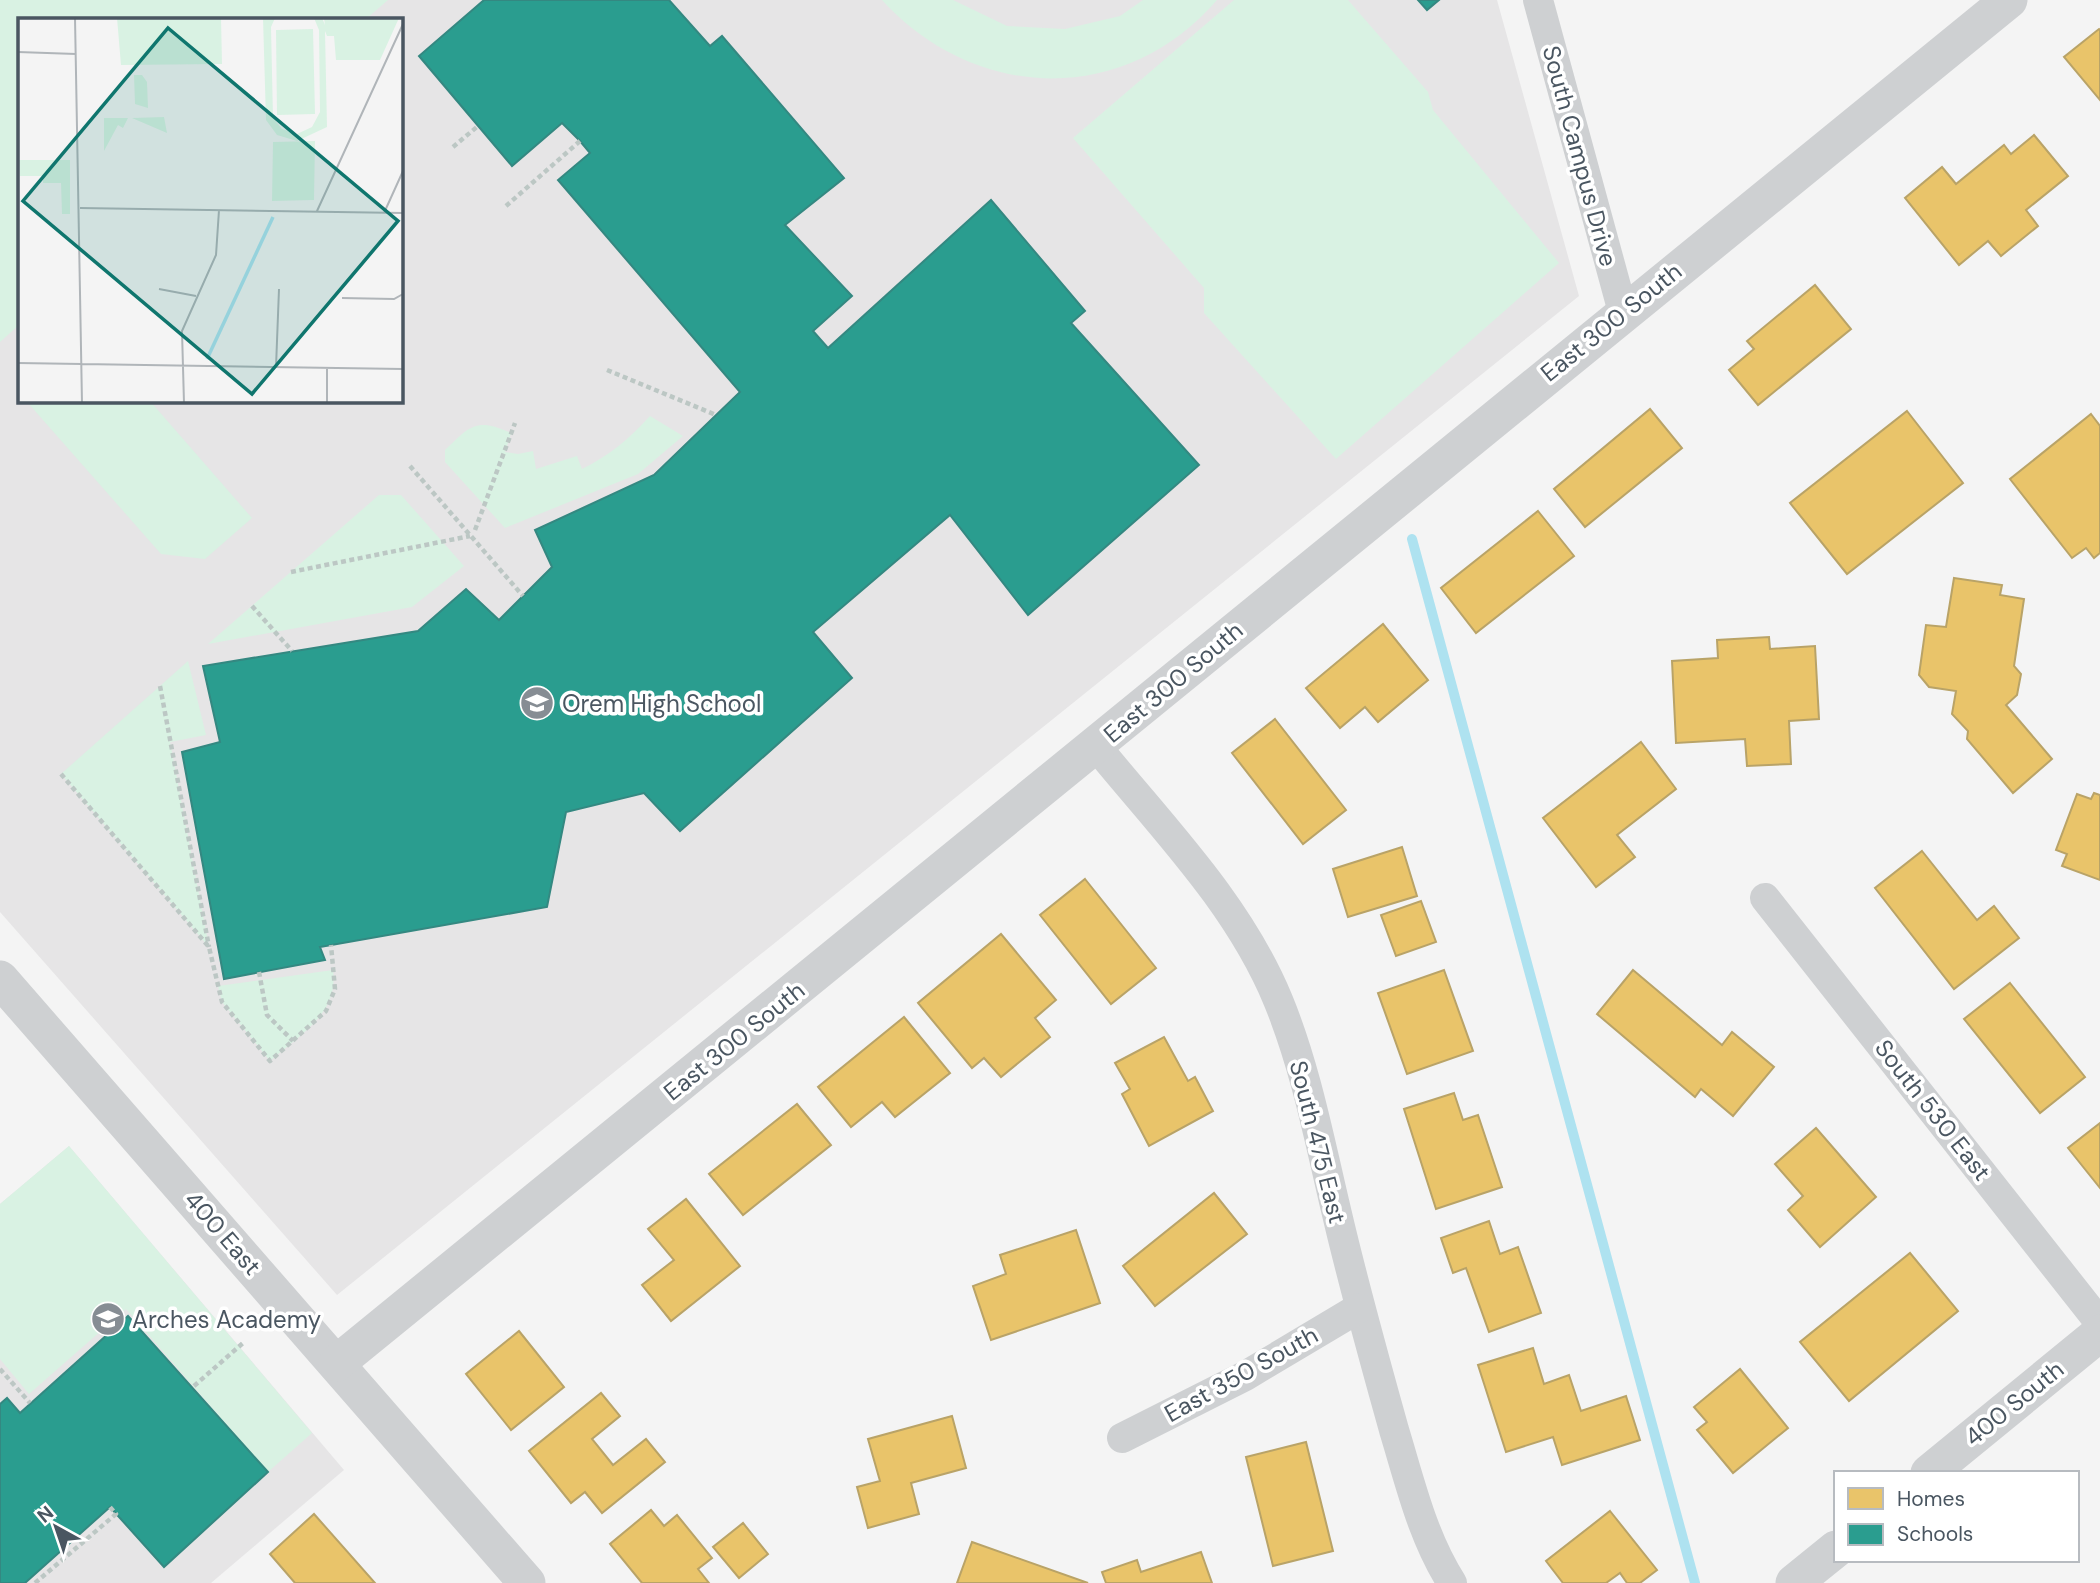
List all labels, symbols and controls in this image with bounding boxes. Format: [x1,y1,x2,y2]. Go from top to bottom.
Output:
inset map [18,18,402,402]
street label: South Campus Drive [1536,42,1624,270]
street label: East 300 South [1534,256,1688,388]
street label: East 300 South [1097,615,1249,749]
school or university icon: Orem High School [518,684,556,722]
place label: Orem High School [562,688,761,719]
street label: East 300 South [657,975,811,1107]
street label: South 530 East [1868,1033,1998,1187]
street label: South 475 East [1283,1057,1353,1227]
street label: 400 East [178,1185,268,1281]
school or university icon: Arches Academy [89,1300,127,1338]
place label: Arches Academy [132,1304,321,1335]
street label: East 350 South [1159,1319,1323,1429]
street label: 400 South [1958,1354,2070,1452]
legend [1834,1471,2079,1562]
text: Homes [1897,1485,1965,1513]
north arrow [21,1492,91,1562]
text: N [32,1500,59,1528]
text: Schools [1897,1520,1973,1548]

